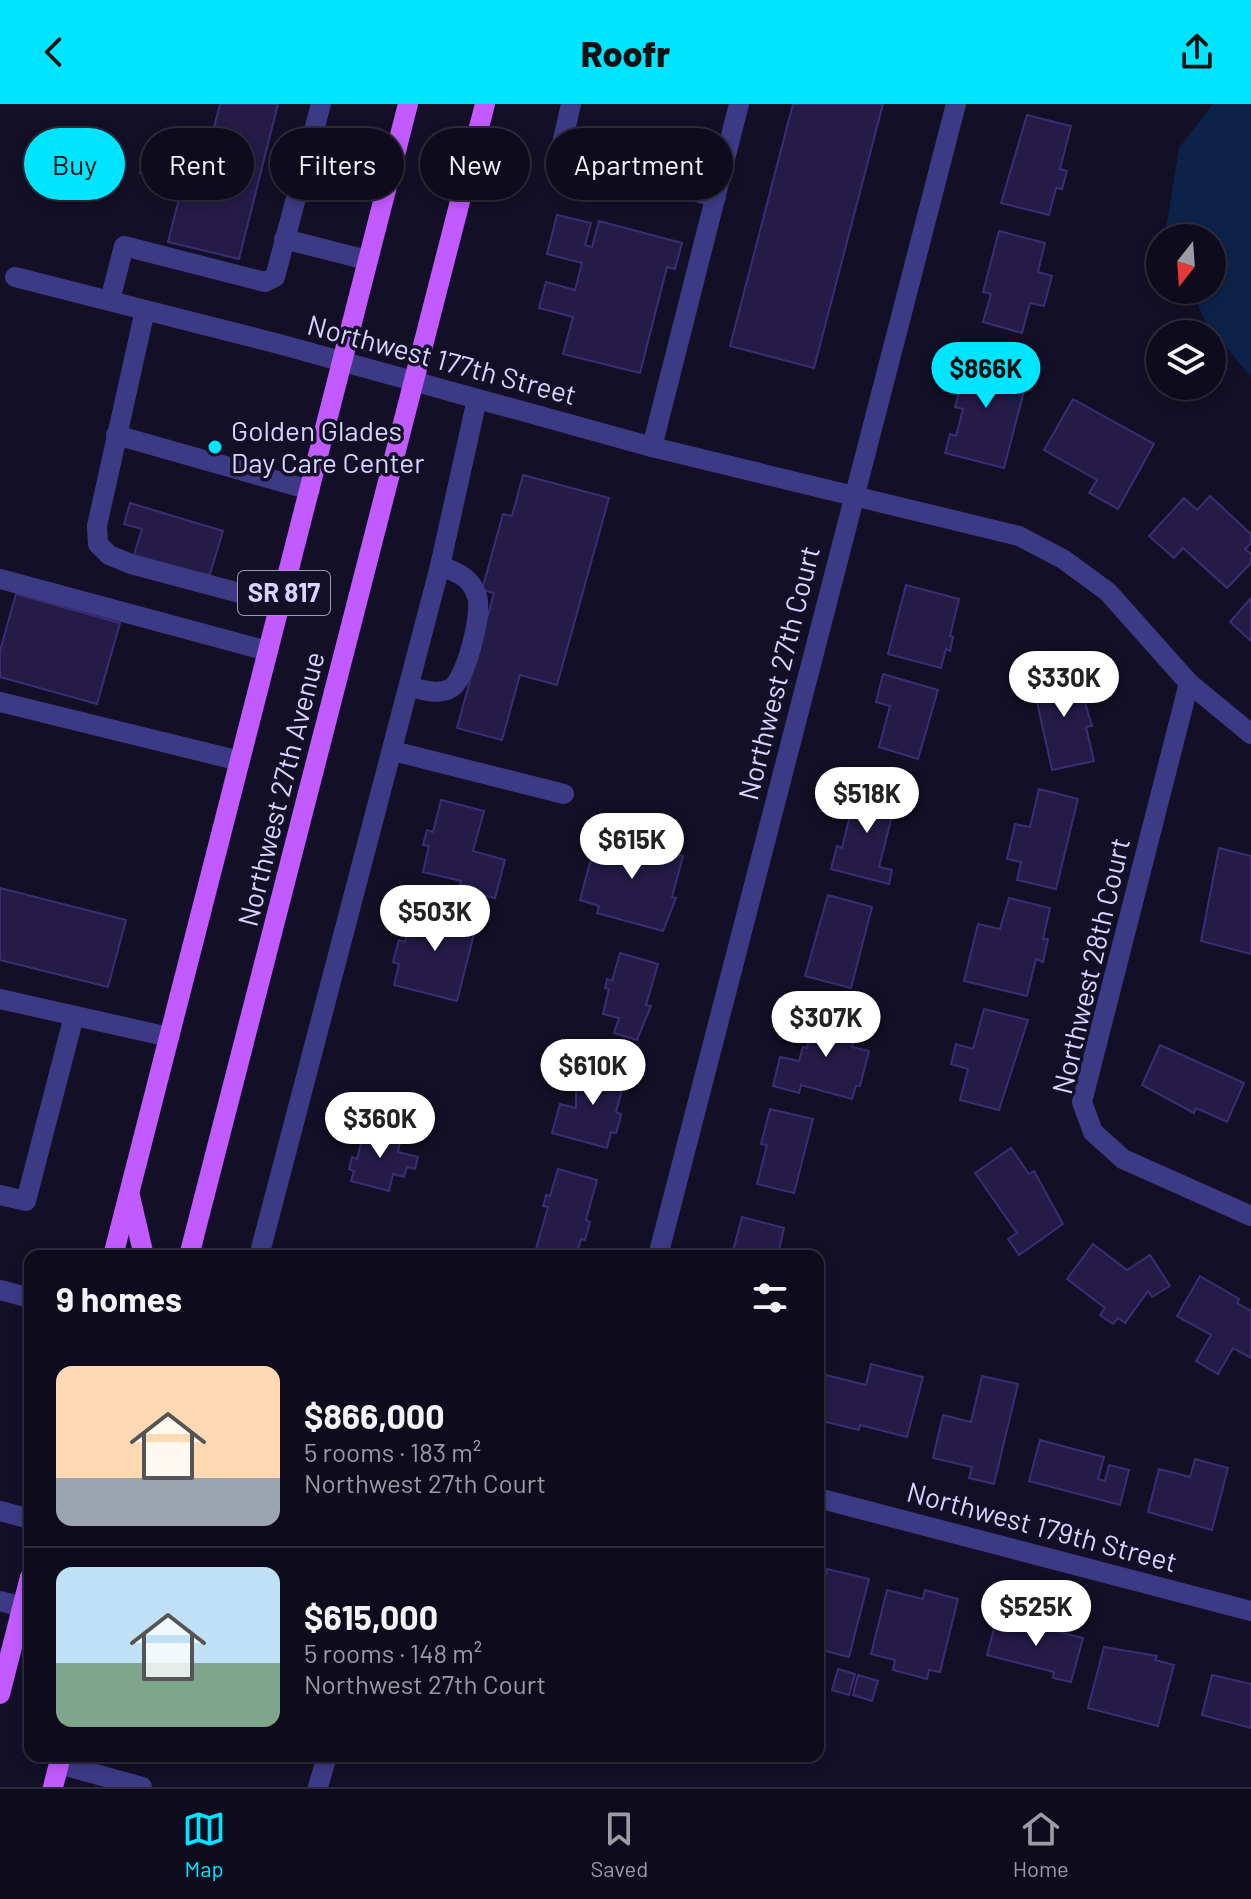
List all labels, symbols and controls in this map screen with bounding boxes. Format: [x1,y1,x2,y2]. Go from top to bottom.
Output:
icon: back [32,30,76,74]
icon: share [1175,30,1219,74]
text: Roofr [581,31,670,74]
chip: Buy [24,128,125,200]
chip: Rent [141,128,254,200]
chip: Filters [270,128,404,200]
chip: New [420,128,530,200]
chip: Apartment [546,128,733,200]
north arrow [1146,224,1226,304]
map controls [1146,224,1226,400]
street label: Northwest 177th Street [304,307,580,411]
button: layers [1146,320,1226,400]
pin: $866K [930,342,1042,410]
text: $866K [949,352,1023,383]
place label: Golden Glades Day Care Center [231,413,424,479]
marker: Golden Glades Day Care Center [206,438,224,456]
street label: Northwest 27th Court [730,542,826,803]
road number: SR 817 [238,571,330,615]
street label: Northwest 27th Avenue [229,648,331,929]
pin: $330K [1008,651,1120,719]
text: $330K [1027,661,1101,692]
pin: $518K [811,767,923,835]
text: $518K [833,777,901,808]
pin: $615K [576,813,688,881]
text: $615K [598,823,666,854]
street label: Northwest 28th Court [1044,834,1136,1097]
pin: $503K [379,885,491,953]
text: $503K [398,895,472,926]
pin: $307K [770,991,882,1059]
text: $307K [790,1001,862,1032]
pin: $610K [537,1039,649,1107]
text: $610K [559,1049,627,1080]
pin: $360K [324,1092,436,1160]
text: $360K [343,1102,417,1133]
icon: filters [748,1276,792,1320]
text: 9 homes [56,1278,182,1319]
text: $866,000 [304,1395,445,1436]
icon: home [120,1398,216,1494]
text: 5 rooms · 183 m² [304,1436,481,1467]
text: Northwest 27th Court [304,1467,546,1498]
street label: Northwest 179th Street [903,1474,1181,1578]
pin: $525K [980,1580,1092,1648]
text: $525K [999,1590,1073,1621]
text: $615,000 [304,1596,438,1637]
icon: home [120,1599,216,1695]
text: 5 rooms · 148 m² [304,1637,482,1668]
text: Northwest 27th Court [304,1668,546,1699]
tab: Map [182,1807,226,1881]
tab: Saved [591,1807,648,1881]
tab: Home [1013,1807,1069,1881]

